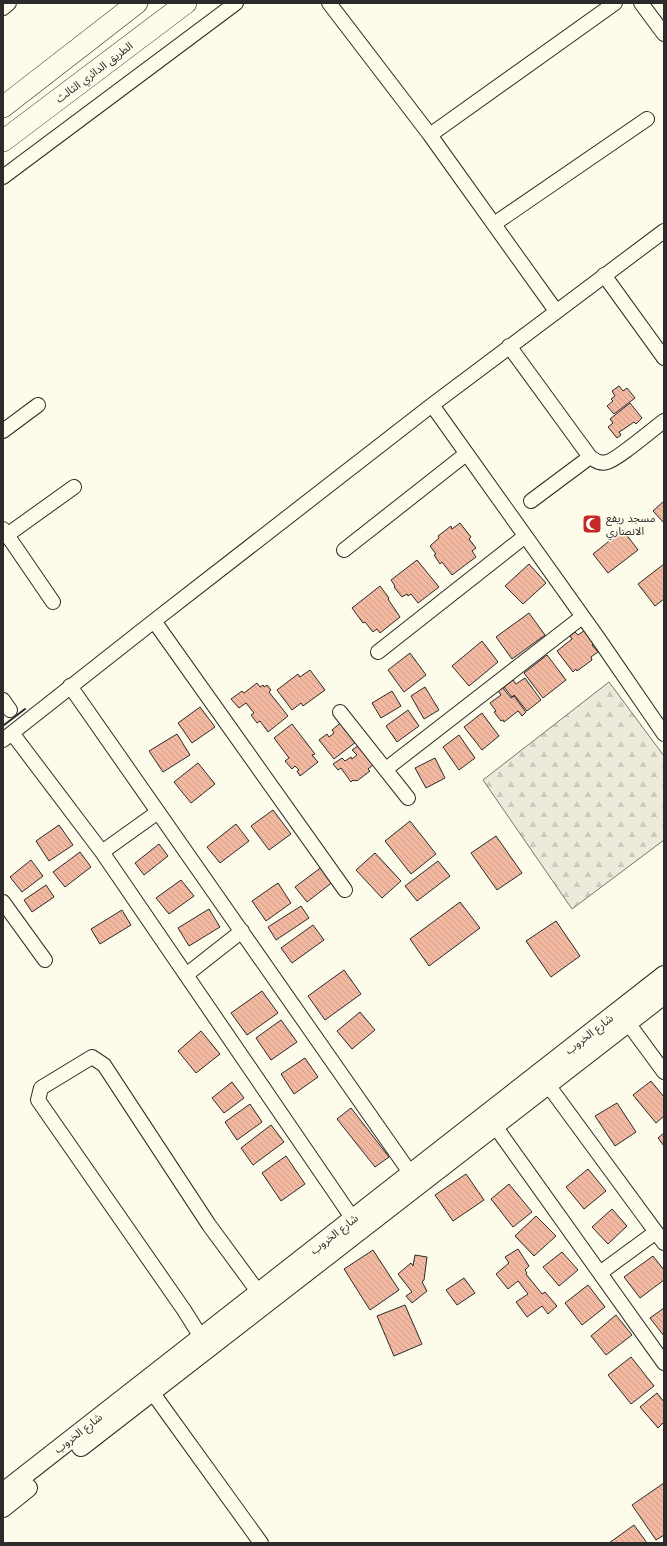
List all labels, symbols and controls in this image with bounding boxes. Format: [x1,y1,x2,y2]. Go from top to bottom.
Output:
street label: الطريق الدائري الثالث [53,38,137,108]
place label: مسجد ريفع الانصاري [606,511,656,541]
mosque icon: مسجد ريفع الانصاري [581,513,603,535]
street label: شارع الخروب [562,1011,617,1058]
street label: شارع الخروب [307,1211,362,1258]
street label: شارع الخروب [51,1410,106,1457]

